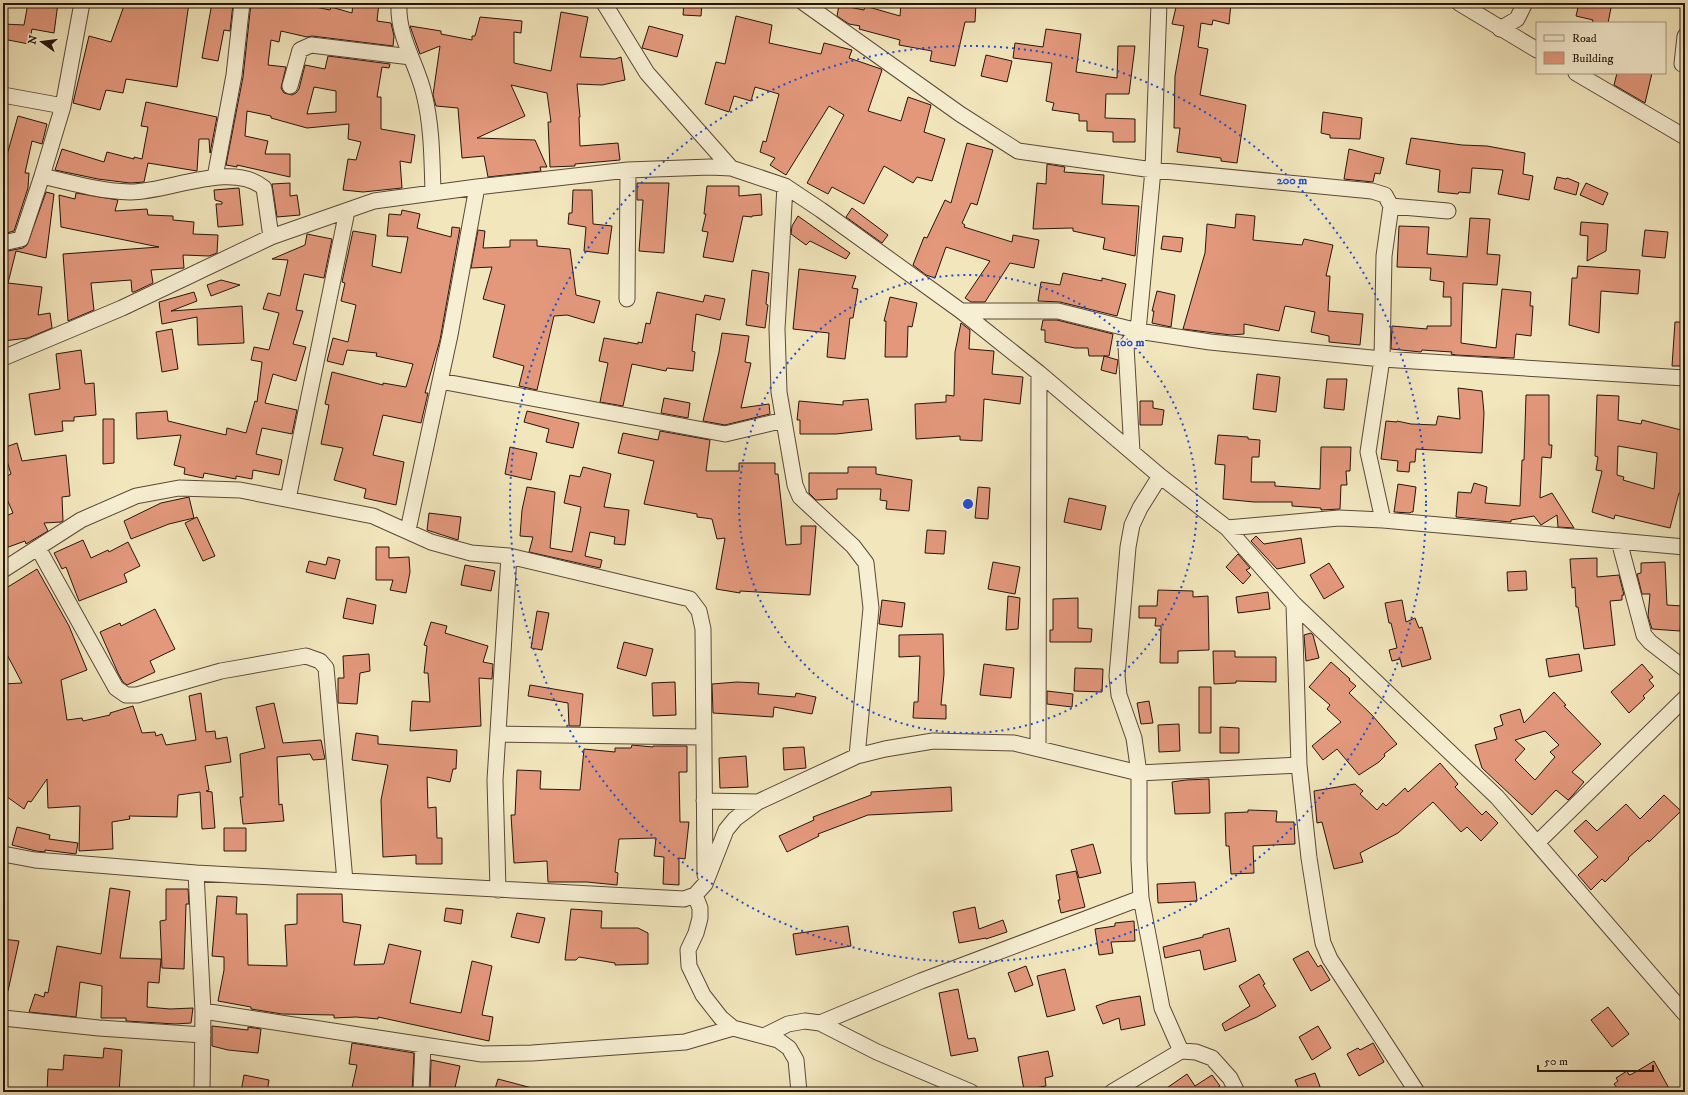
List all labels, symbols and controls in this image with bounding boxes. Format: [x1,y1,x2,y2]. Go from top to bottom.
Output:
north arrow [22,22,62,62]
legend [1536,22,1666,74]
text: Road [1572,31,1597,46]
text: N [25,34,41,46]
text: Building [1572,51,1613,66]
text: 200 m [1277,173,1307,188]
text: 100 m [1116,335,1144,350]
centre of rings [961,497,975,511]
scale bar [1538,1047,1653,1073]
text: 50 m [1544,1054,1568,1069]

